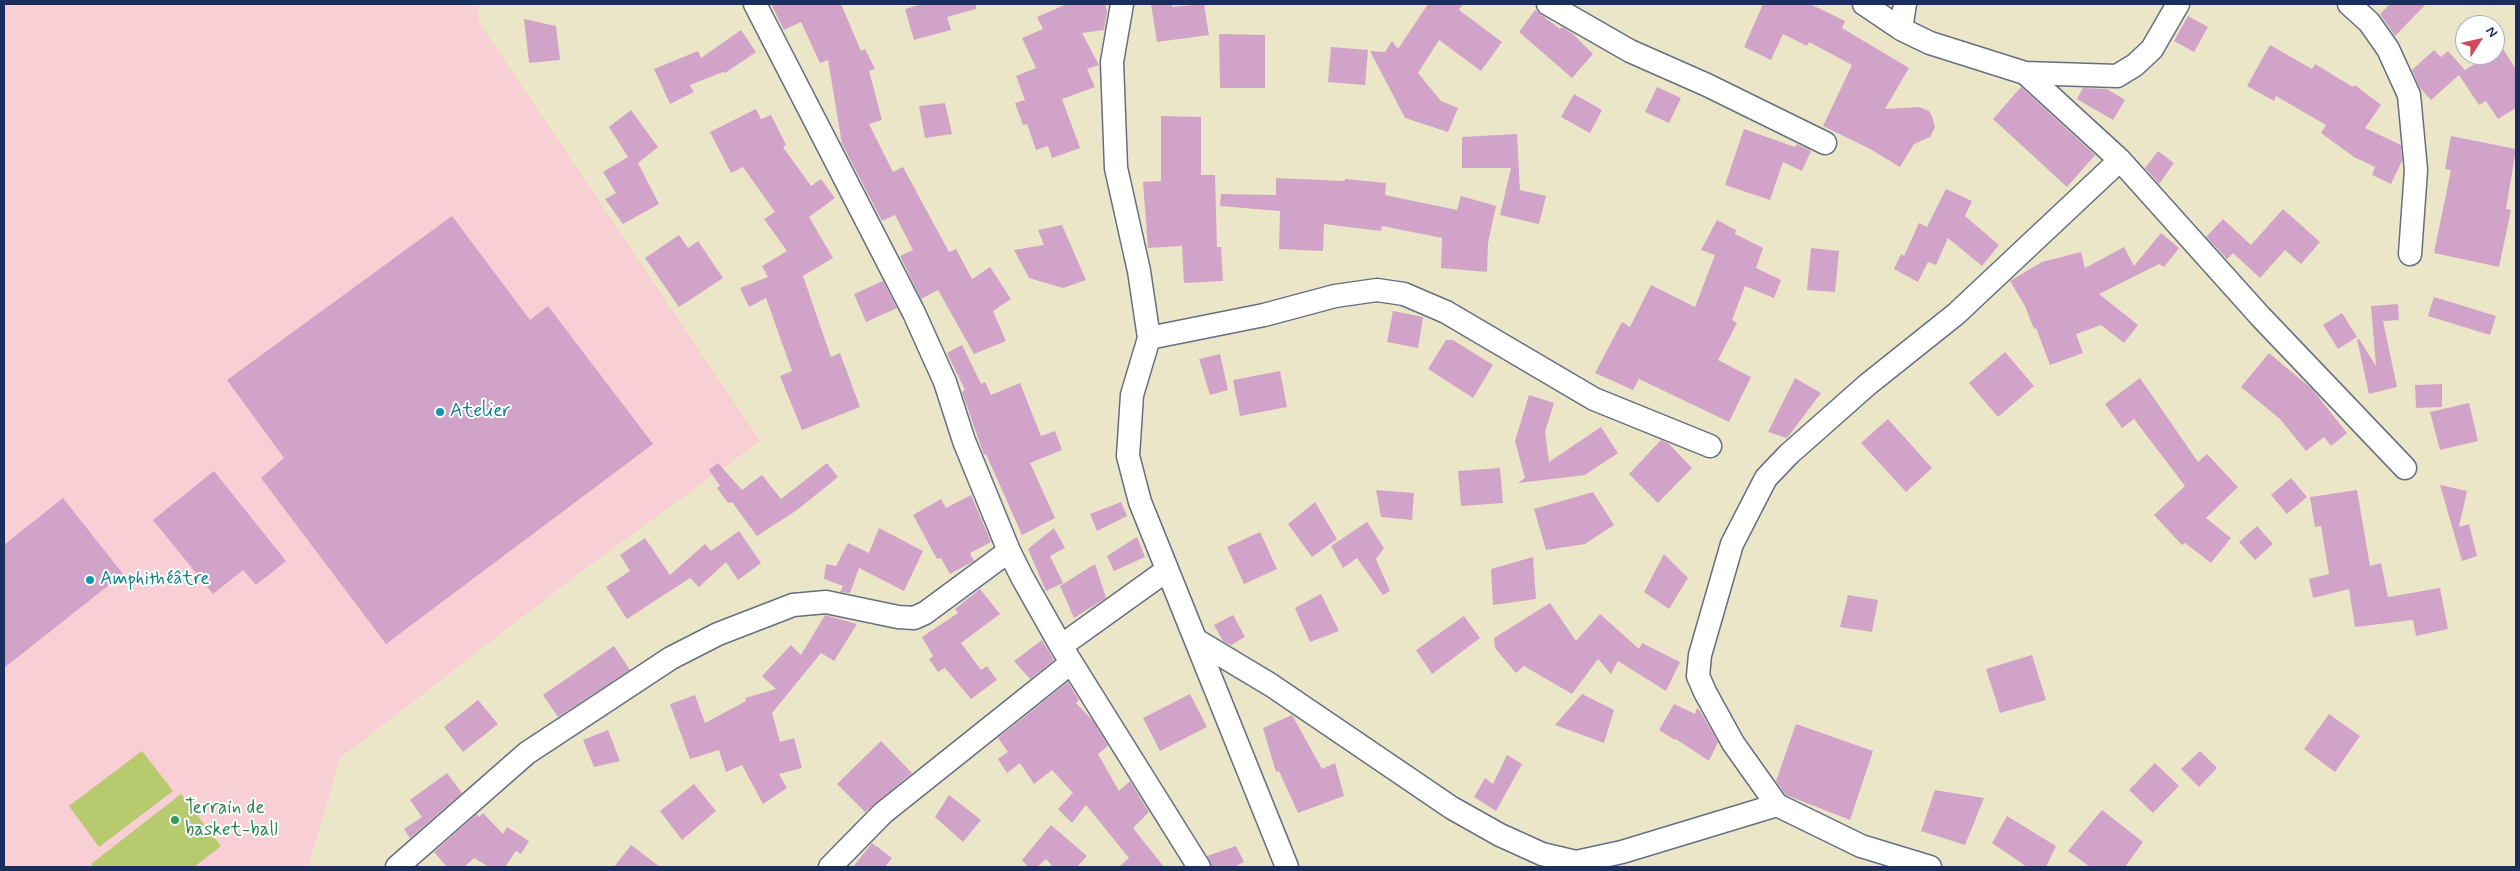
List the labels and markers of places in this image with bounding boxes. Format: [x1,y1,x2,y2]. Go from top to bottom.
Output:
place label: Atelier [450,401,511,423]
marker: Atelier [434,406,446,418]
place label: Amphithéâtre [100,569,210,591]
marker: Amphithéâtre [84,574,96,586]
place label: Terrain de basket-ball [185,798,278,842]
marker: Terrain de basket-ball [169,814,181,826]

